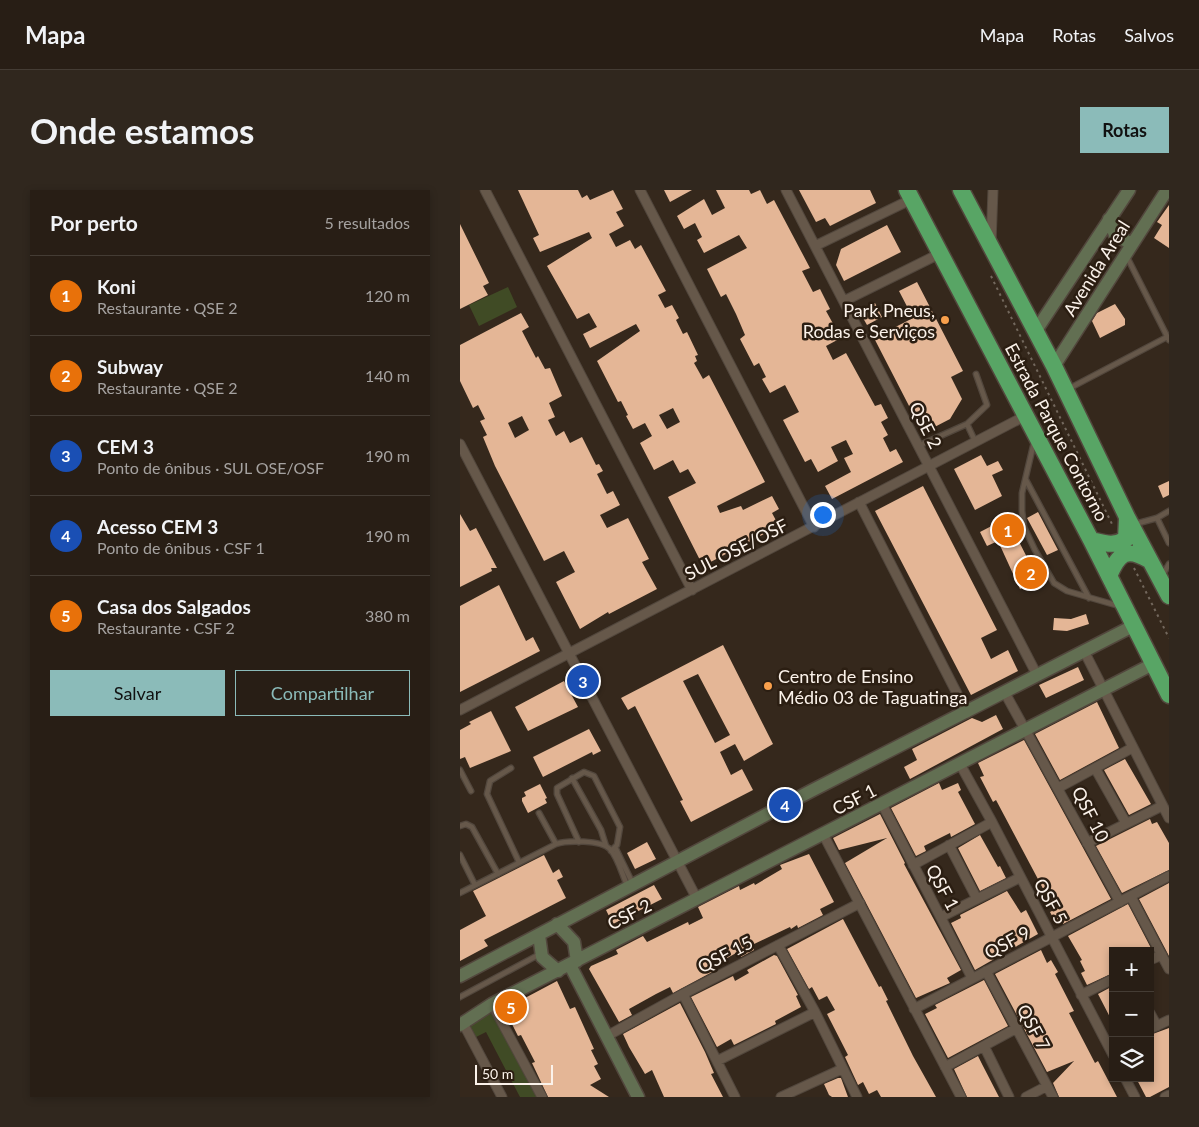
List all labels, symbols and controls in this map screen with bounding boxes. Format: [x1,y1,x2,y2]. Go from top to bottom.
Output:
text: Mapa [25,20,85,49]
text: Mapa [980,24,1024,46]
text: Rotas [1052,24,1096,46]
text: Salvos [1124,24,1174,46]
button: Rotas [1080,107,1169,153]
text: Onde estamos [30,109,254,151]
text: Por perto [50,210,138,235]
text: 5 resultados [324,213,410,232]
street label: Avenida Areal [1058,216,1134,320]
text: Koni [97,275,136,298]
text: 1 [61,286,71,305]
text: 120 m [365,286,410,305]
text: Restaurante · QSE 2 [97,298,238,317]
place label: Park Pneus, Rodas e Serviços [803,299,935,342]
marker: Park Pneus, Rodas e Serviços [939,314,951,326]
street label: Estrada Parque Contorno [1001,339,1113,525]
text: Subway [97,355,163,378]
text: 2 [61,366,71,385]
text: 140 m [365,366,410,385]
text: Restaurante · QSE 2 [97,378,238,397]
street label: QSE 2 [905,398,947,452]
text: CEM 3 [97,435,154,458]
text: 3 [61,446,71,465]
text: 190 m [365,446,410,465]
text: Ponto de ônibus · SUL OSE/OSF [97,458,324,477]
your location [810,502,836,528]
pin: 1 [992,511,1024,549]
street label: SUL OSE/OSF [681,513,791,585]
text: Acesso CEM 3 [97,515,218,538]
text: 4 [61,526,71,545]
text: 190 m [365,526,410,545]
text: Ponto de ônibus · CSF 1 [97,538,265,557]
pin: 2 [1015,554,1047,592]
text: Casa dos Salgados [97,595,251,618]
text: 5 [61,606,71,625]
text: 380 m [365,606,410,625]
text: Restaurante · CSF 2 [97,618,235,637]
pin: 3 [567,662,599,700]
place label: Centro de Ensino Médio 03 de Taguatinga [778,665,967,708]
button: Salvar [50,670,225,716]
button: Compartilhar [235,670,410,716]
marker: Centro de Ensino Médio 03 de Taguatinga [762,680,774,692]
street label: CSF 1 [828,779,880,819]
street label: QSF 10 [1068,783,1114,845]
pin: 4 [769,786,801,824]
street label: QSF 1 [922,860,964,914]
street label: QSF 5 [1030,874,1072,928]
street label: CSF 2 [603,894,655,934]
street label: QSF 9 [980,921,1034,963]
street label: QSF 15 [694,931,756,977]
map controls [1109,947,1154,1082]
button: + [1109,947,1154,992]
pin: 5 [495,988,527,1026]
button: − [1109,992,1154,1037]
street label: QSF 7 [1013,1000,1055,1054]
button: layers [1109,1037,1154,1082]
scale bar [475,1062,552,1085]
text: 50 m [482,1065,513,1082]

